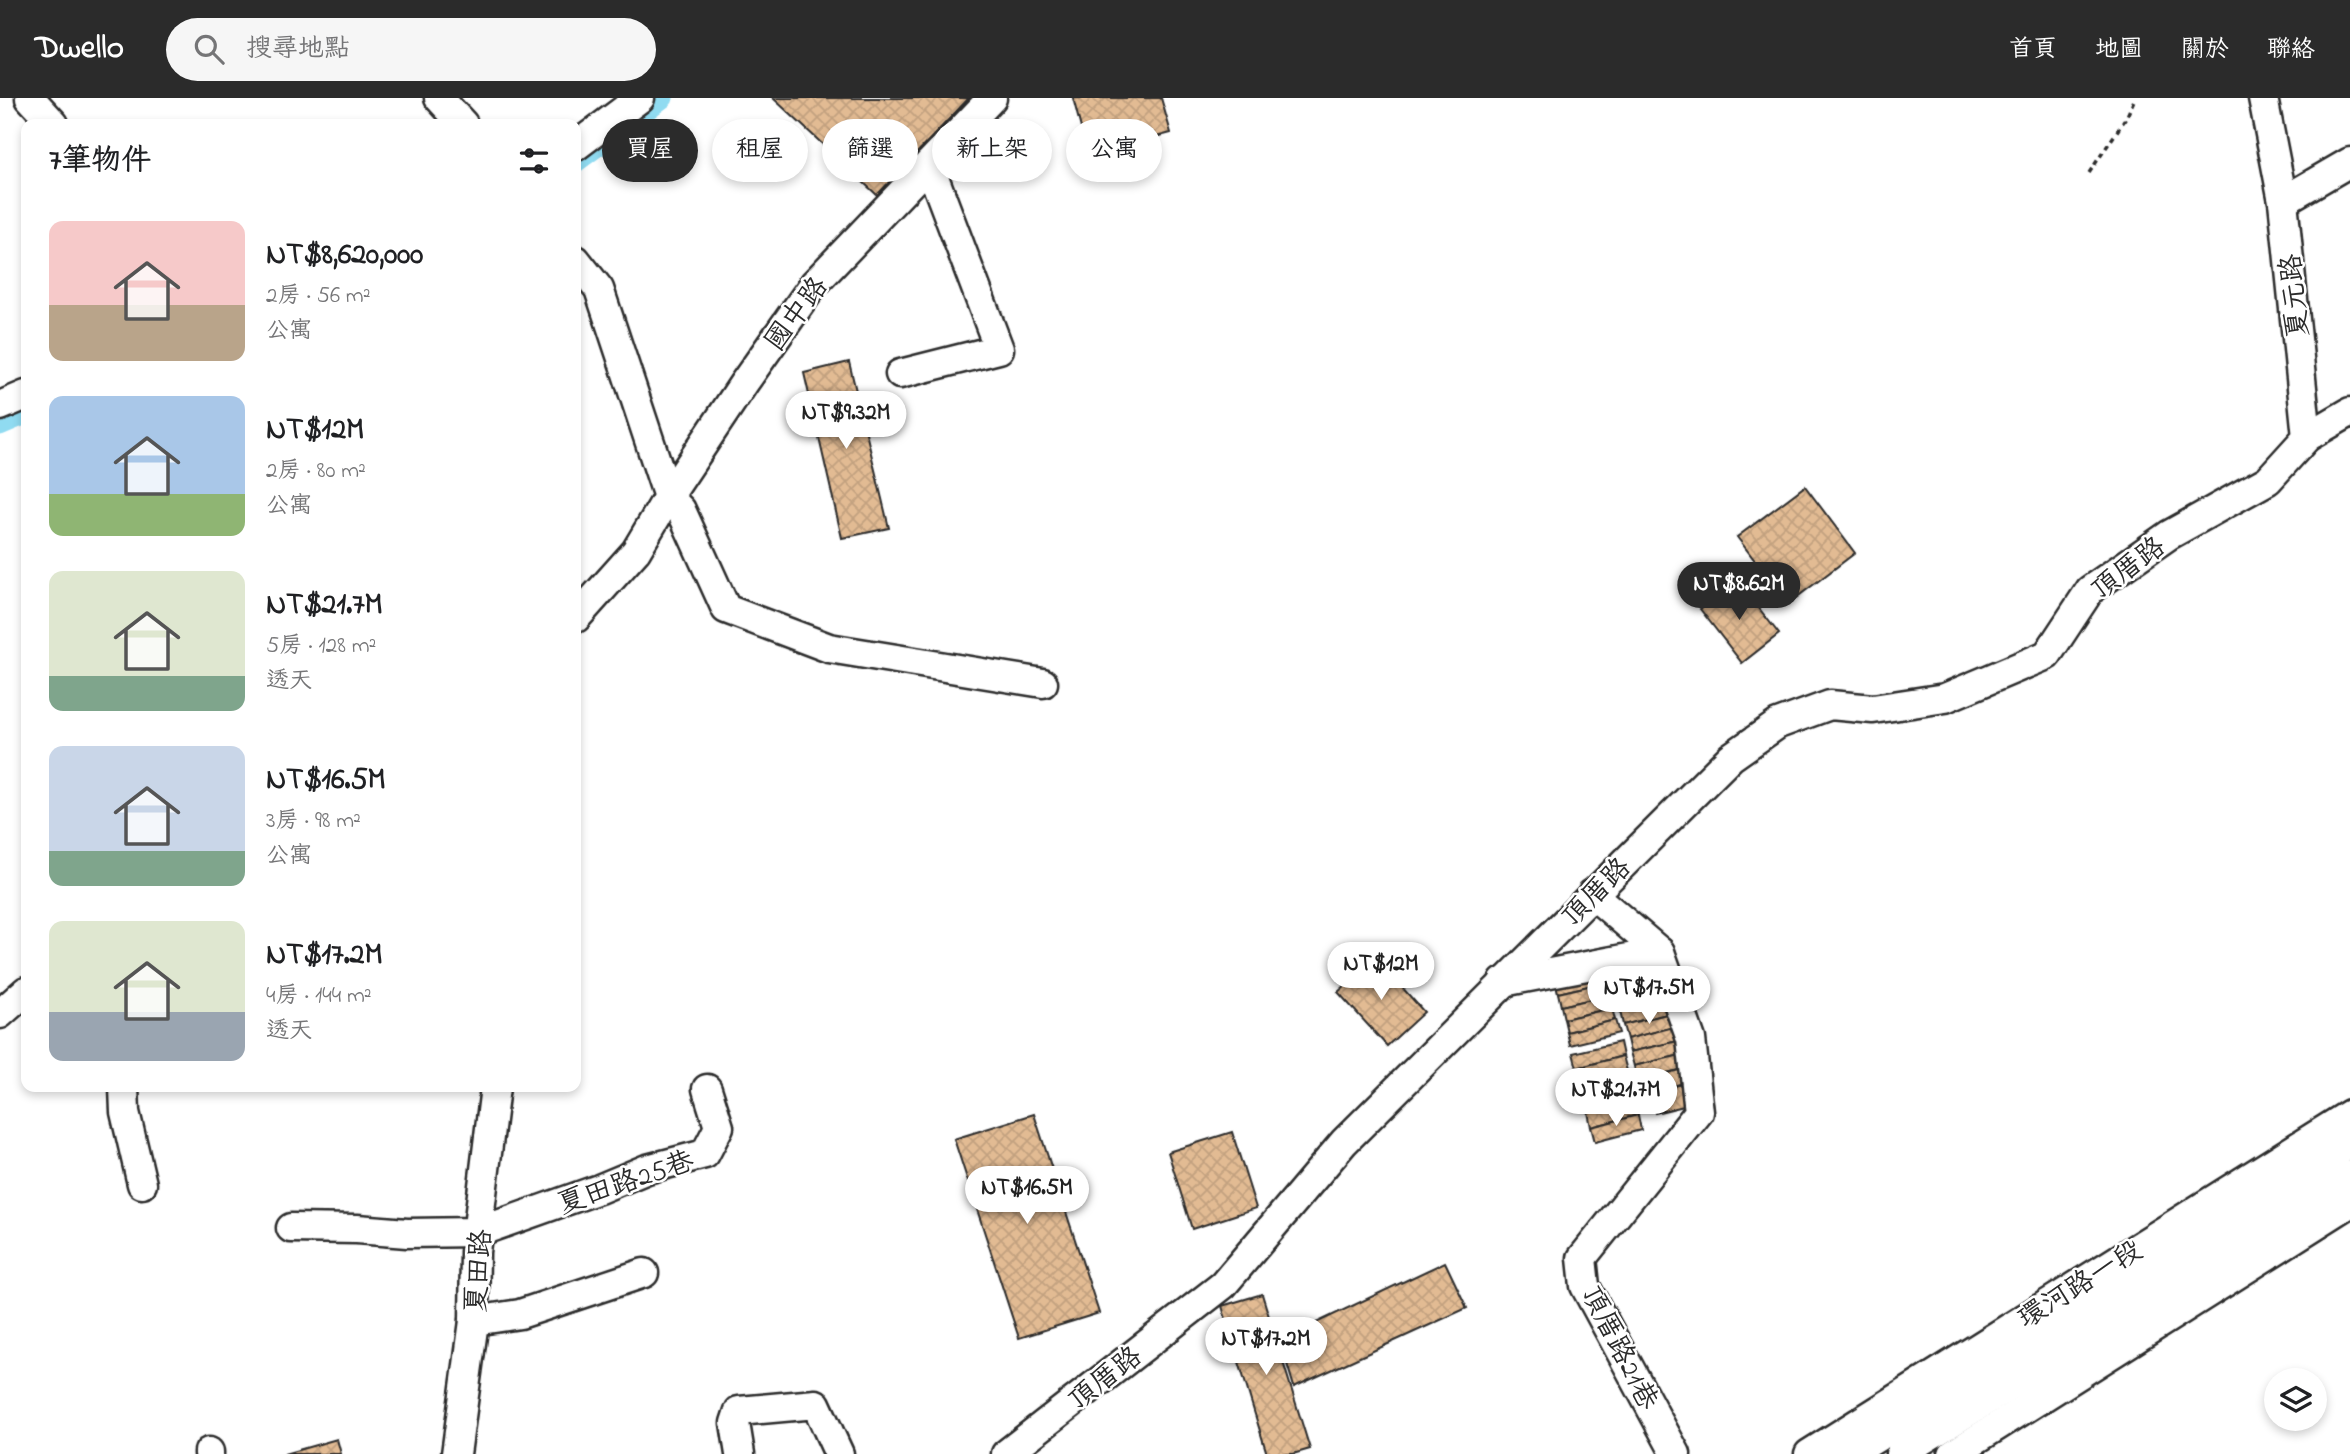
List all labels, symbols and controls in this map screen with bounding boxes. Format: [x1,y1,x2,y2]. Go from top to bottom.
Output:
search box [166,18,656,81]
text: Dwello [35,25,124,73]
icon: search [190,30,228,68]
text: 搜尋地點 [246,31,350,69]
text: 首頁 [2009,33,2057,68]
text: 地圖 [2095,33,2143,68]
text: 關於 [2181,33,2229,68]
text: 聯絡 [2267,33,2315,68]
chip: 買屋 [602,119,698,182]
chip: 租屋 [712,119,808,182]
chip: 篩選 [822,119,918,182]
chip: 新上架 [932,119,1052,182]
chip: 公寓 [1066,119,1162,182]
text: 7筆物件 [49,140,151,184]
icon: filters [515,142,553,180]
text: NT$8,620,000 [266,234,423,278]
icon: home [105,249,189,333]
street label: 夏元路 [2272,252,2321,340]
street label: 國中路 [756,269,839,361]
text: 2房 · 56 m² [266,280,371,313]
text: 公寓 [266,315,312,348]
pin: NT$9.32M [774,392,918,451]
text: NT$9.32M [801,397,891,430]
text: NT$12M [266,409,364,453]
icon: home [105,424,189,508]
text: 2房 · 80 m² [266,455,366,488]
text: 公寓 [266,490,312,523]
street label: 頂厝路 [2083,528,2175,611]
pin: NT$8.62M [1667,562,1811,622]
text: NT$8.62M [1693,568,1785,601]
text: NT$21.7M [266,584,383,628]
icon: home [105,599,189,683]
text: 5房 · 128 m² [266,630,376,663]
text: 透天 [266,665,312,698]
text: NT$16.5M [266,759,386,803]
icon: home [105,774,189,858]
text: 3房 · 98 m² [266,805,361,838]
text: 公寓 [266,840,312,873]
street label: 頂厝路 [1553,849,1642,938]
text: NT$17.2M [266,934,383,978]
pin: NT$12M [1324,942,1438,1002]
text: NT$12M [1343,948,1419,981]
icon: home [105,949,189,1033]
pin: NT$17.5M [1577,967,1721,1026]
text: NT$17.5M [1603,972,1695,1005]
text: 4房 · 144 m² [266,980,372,1013]
text: 透天 [266,1015,312,1048]
pin: NT$21.7M [1544,1068,1688,1128]
text: NT$21.7M [1571,1074,1661,1107]
street label: 夏田路25巷 [552,1141,701,1227]
pin: NT$16.5M [955,1166,1099,1226]
text: NT$16.5M [981,1172,1073,1205]
street label: 夏田路 [457,1228,504,1315]
street label: 環河路一段 [2011,1231,2151,1340]
street label: 頂厝路21巷 [1569,1279,1667,1419]
pin: NT$17.2M [1194,1318,1338,1377]
text: NT$17.2M [1221,1323,1311,1356]
street label: 頂厝路 [1060,1338,1152,1422]
map controls [2264,1368,2327,1431]
button: layers [2264,1368,2327,1431]

